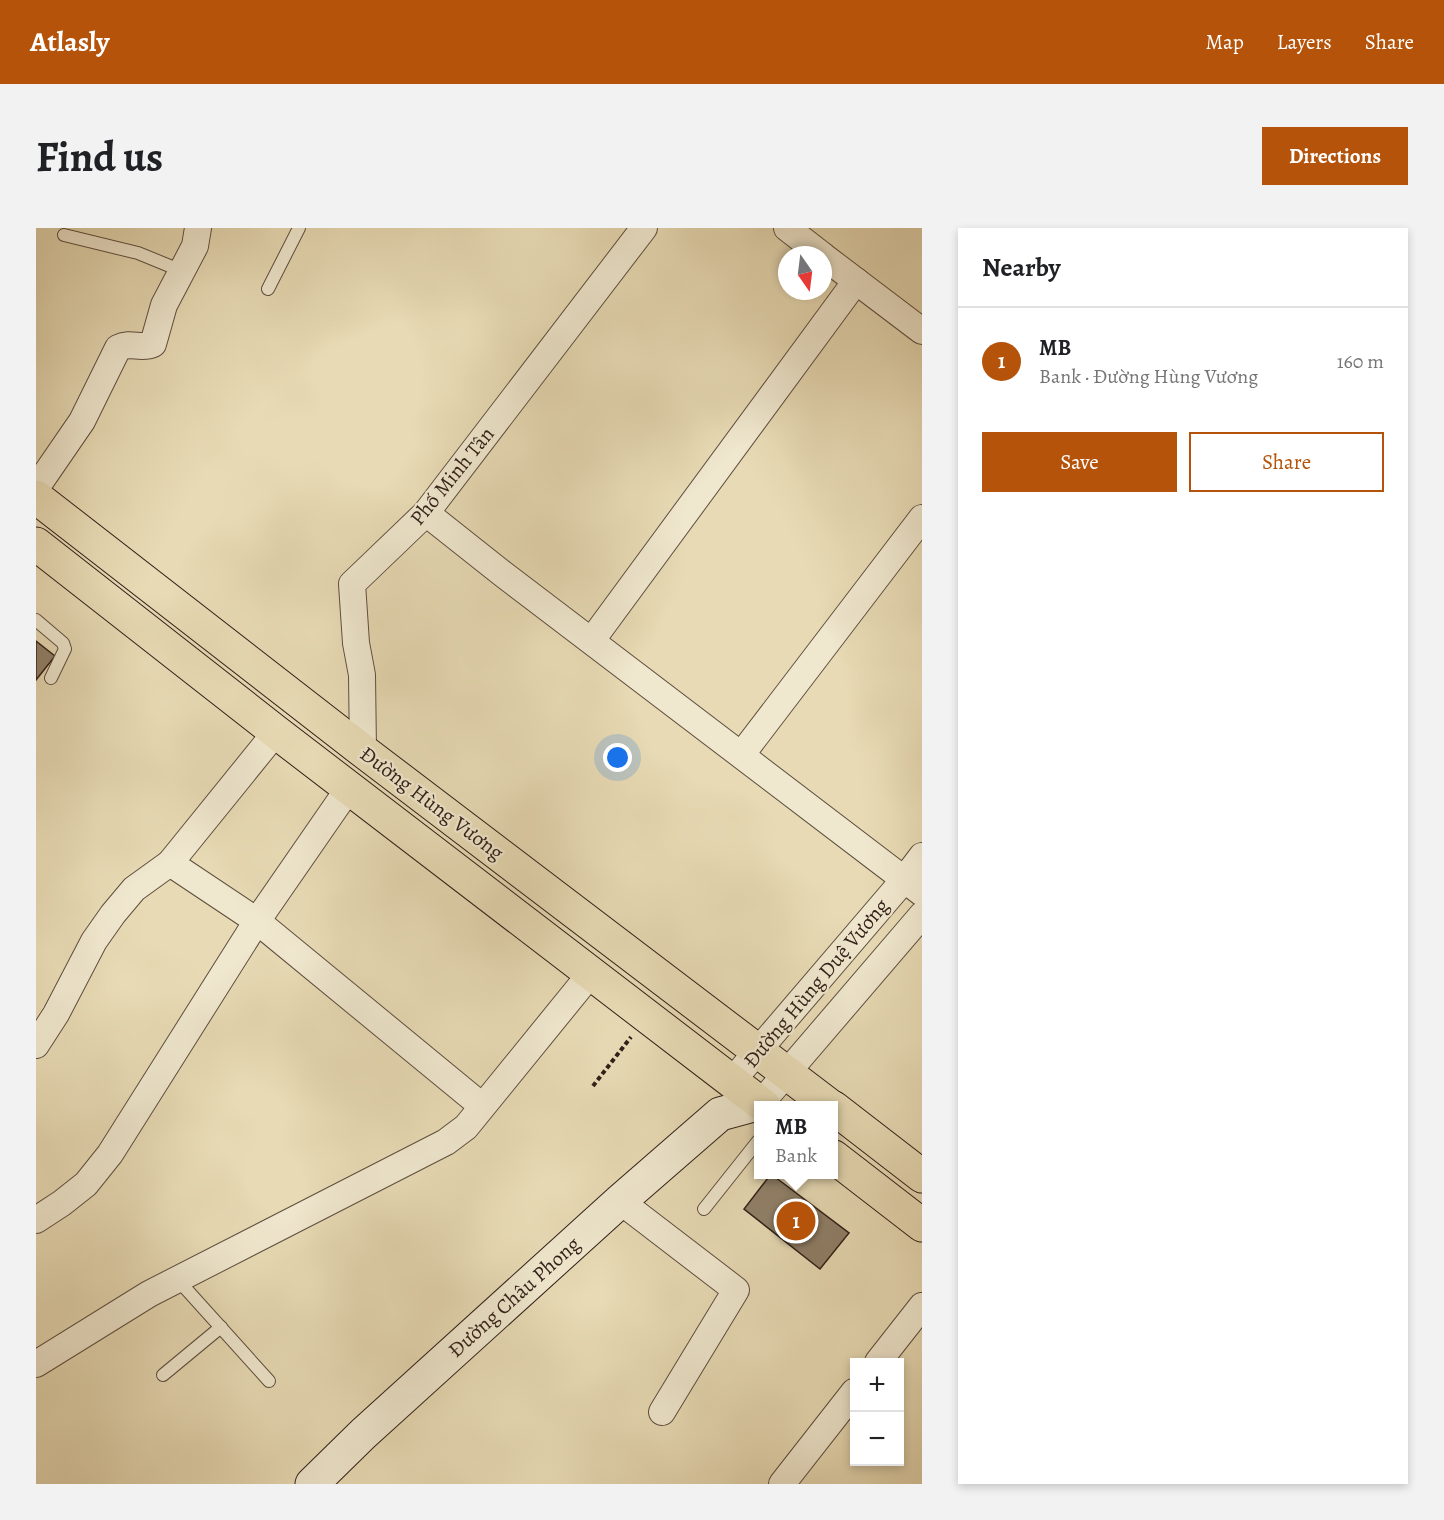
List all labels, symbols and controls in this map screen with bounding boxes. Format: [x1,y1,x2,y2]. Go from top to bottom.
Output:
text: Atlasly [30,23,109,61]
text: Map [1205,28,1244,56]
text: Layers [1277,28,1332,56]
text: Share [1365,28,1414,56]
button: Directions [1262,127,1408,185]
text: Find us [36,128,163,185]
north arrow [778,246,832,300]
text: Nearby [982,250,1061,285]
text: MB [1039,333,1071,363]
text: 1 [998,348,1005,375]
text: 160 m [1337,348,1384,375]
text: Bank · Đường Hùng Vương [1039,363,1258,390]
street label: Phố Minh Tân [404,421,500,531]
button: Save [982,432,1177,492]
button: Share [1189,432,1384,492]
street label: Đường Hùng Vương [354,740,510,867]
your location [603,743,632,772]
street label: Đường Hùng Duệ Vương [737,892,896,1074]
popup [754,1101,838,1179]
text: MB [775,1112,807,1142]
text: Bank [775,1142,817,1169]
pin: 1 [776,1198,816,1244]
street label: Đường Châu Phong [442,1230,586,1364]
map controls [850,1358,904,1466]
button: + [850,1358,904,1412]
button: − [850,1412,904,1466]

